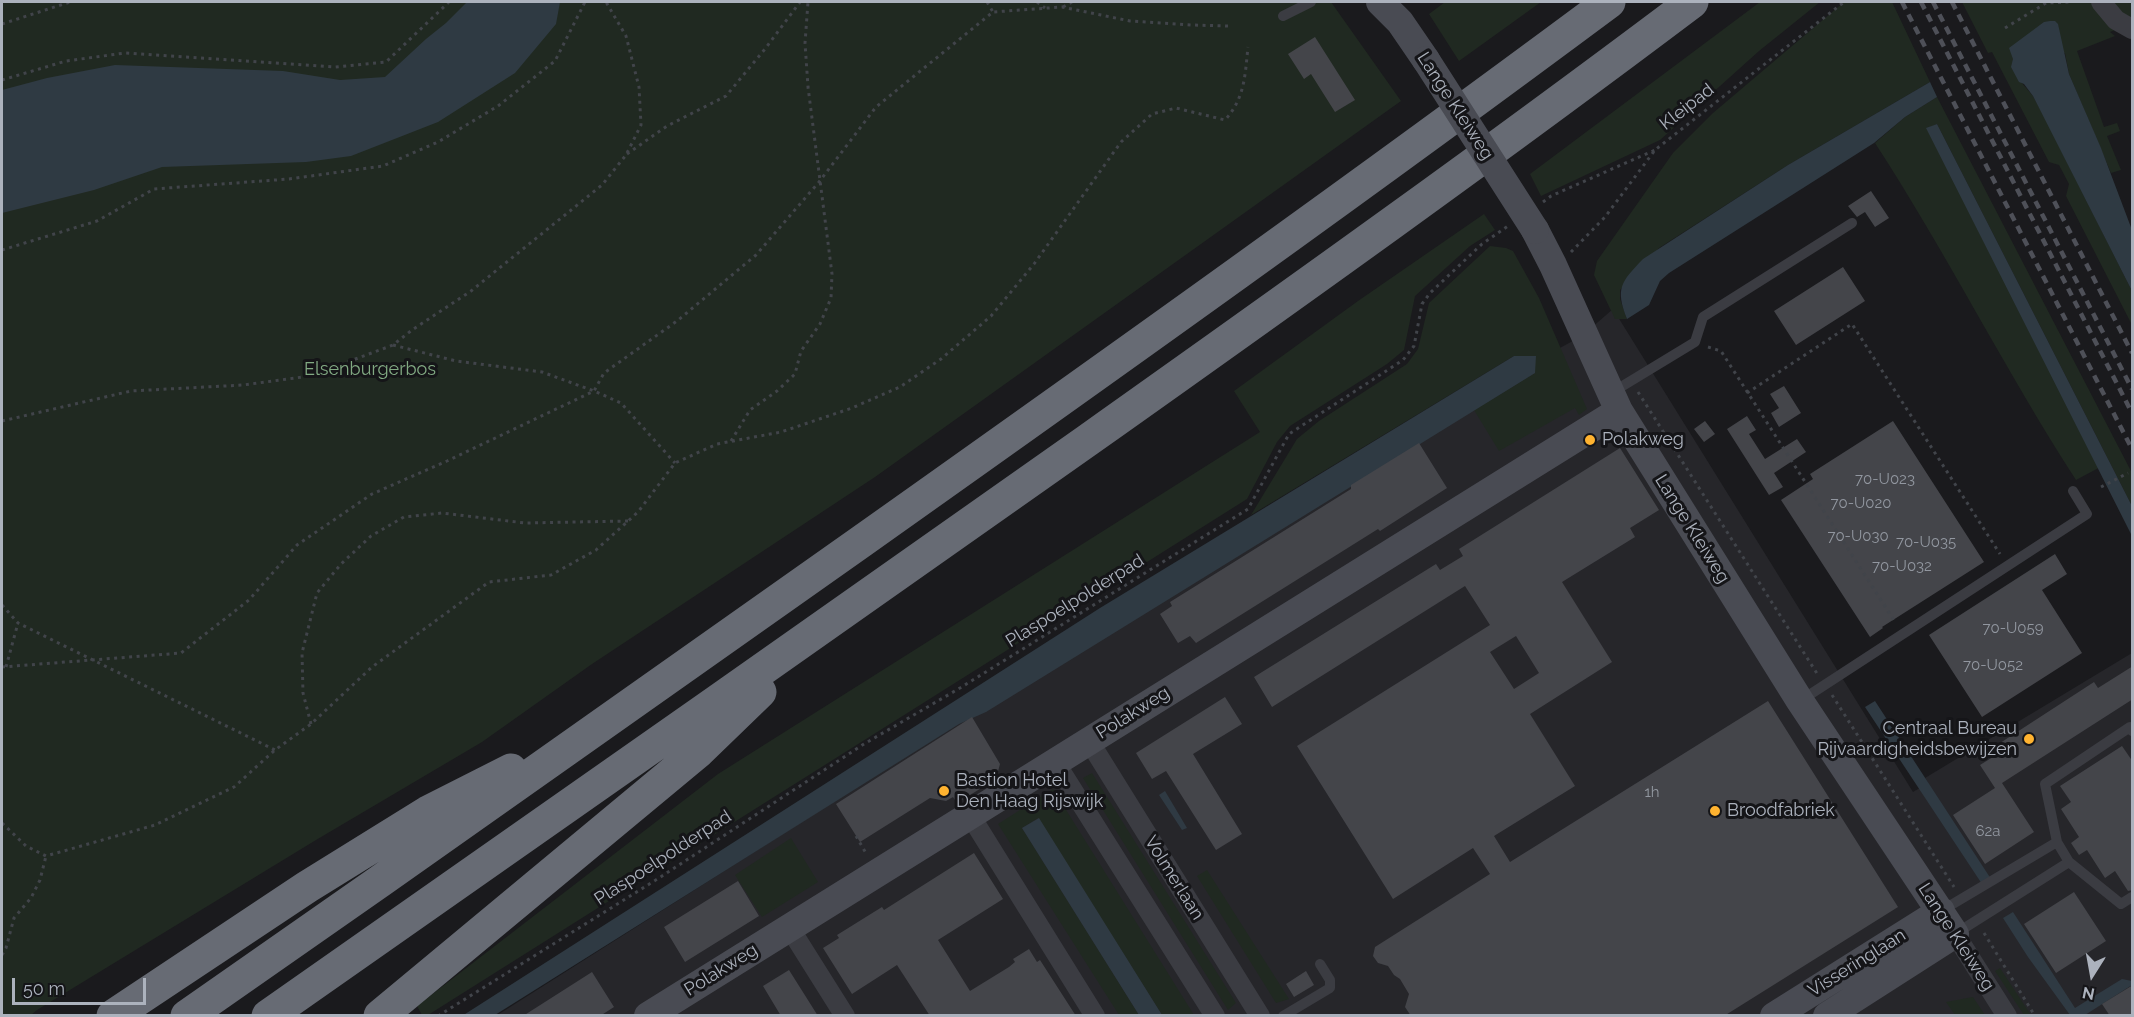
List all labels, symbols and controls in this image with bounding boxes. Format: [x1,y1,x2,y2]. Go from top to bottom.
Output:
street label: Lange Kleiweg [1412,48,1498,164]
street label: Kleipad [1656,79,1718,135]
park label: Elsenburgerbos [304,359,436,381]
place label: Polakweg [1602,429,1684,451]
marker: Polakweg [1583,433,1597,447]
house number: 70-U023 [1855,470,1915,488]
street label: Lange Kleiweg [1650,471,1734,587]
house number: 70-U020 [1831,494,1891,512]
house number: 70-U030 [1827,527,1889,545]
house number: 70-U035 [1896,533,1956,551]
street label: Plaspoelpolderpad [1002,550,1148,652]
house number: 70-U032 [1872,557,1932,575]
house number: 70-U059 [1983,619,2043,637]
house number: 70-U052 [1963,656,2023,674]
street label: Polakweg [1093,682,1173,744]
place label: Centraal Bureau Rijvaardigheidsbewijzen [1817,718,2017,760]
marker: Centraal Bureau Rijvaardigheidsbewijzen [2022,732,2036,746]
place label: Bastion Hotel Den Haag Rijswijk [956,770,1103,812]
house number: 1h [1644,783,1660,801]
marker: Bastion Hotel Den Haag Rijswijk [937,784,951,798]
place label: Broodfabriek [1727,800,1835,822]
marker: Broodfabriek [1708,804,1722,818]
street label: Plaspoelpolderpad [591,806,735,910]
house number: 62a [1975,822,2001,840]
street label: Volmerlaan [1140,832,1208,924]
street label: Lange Kleiweg [1913,879,1999,995]
street label: Visseringlaan [1804,924,1910,1002]
street label: Polakweg [681,939,761,1001]
north arrow [2062,945,2122,1005]
scale bar [15,966,148,1004]
text: 50 m [23,978,65,999]
text: N [2081,983,2096,1004]

